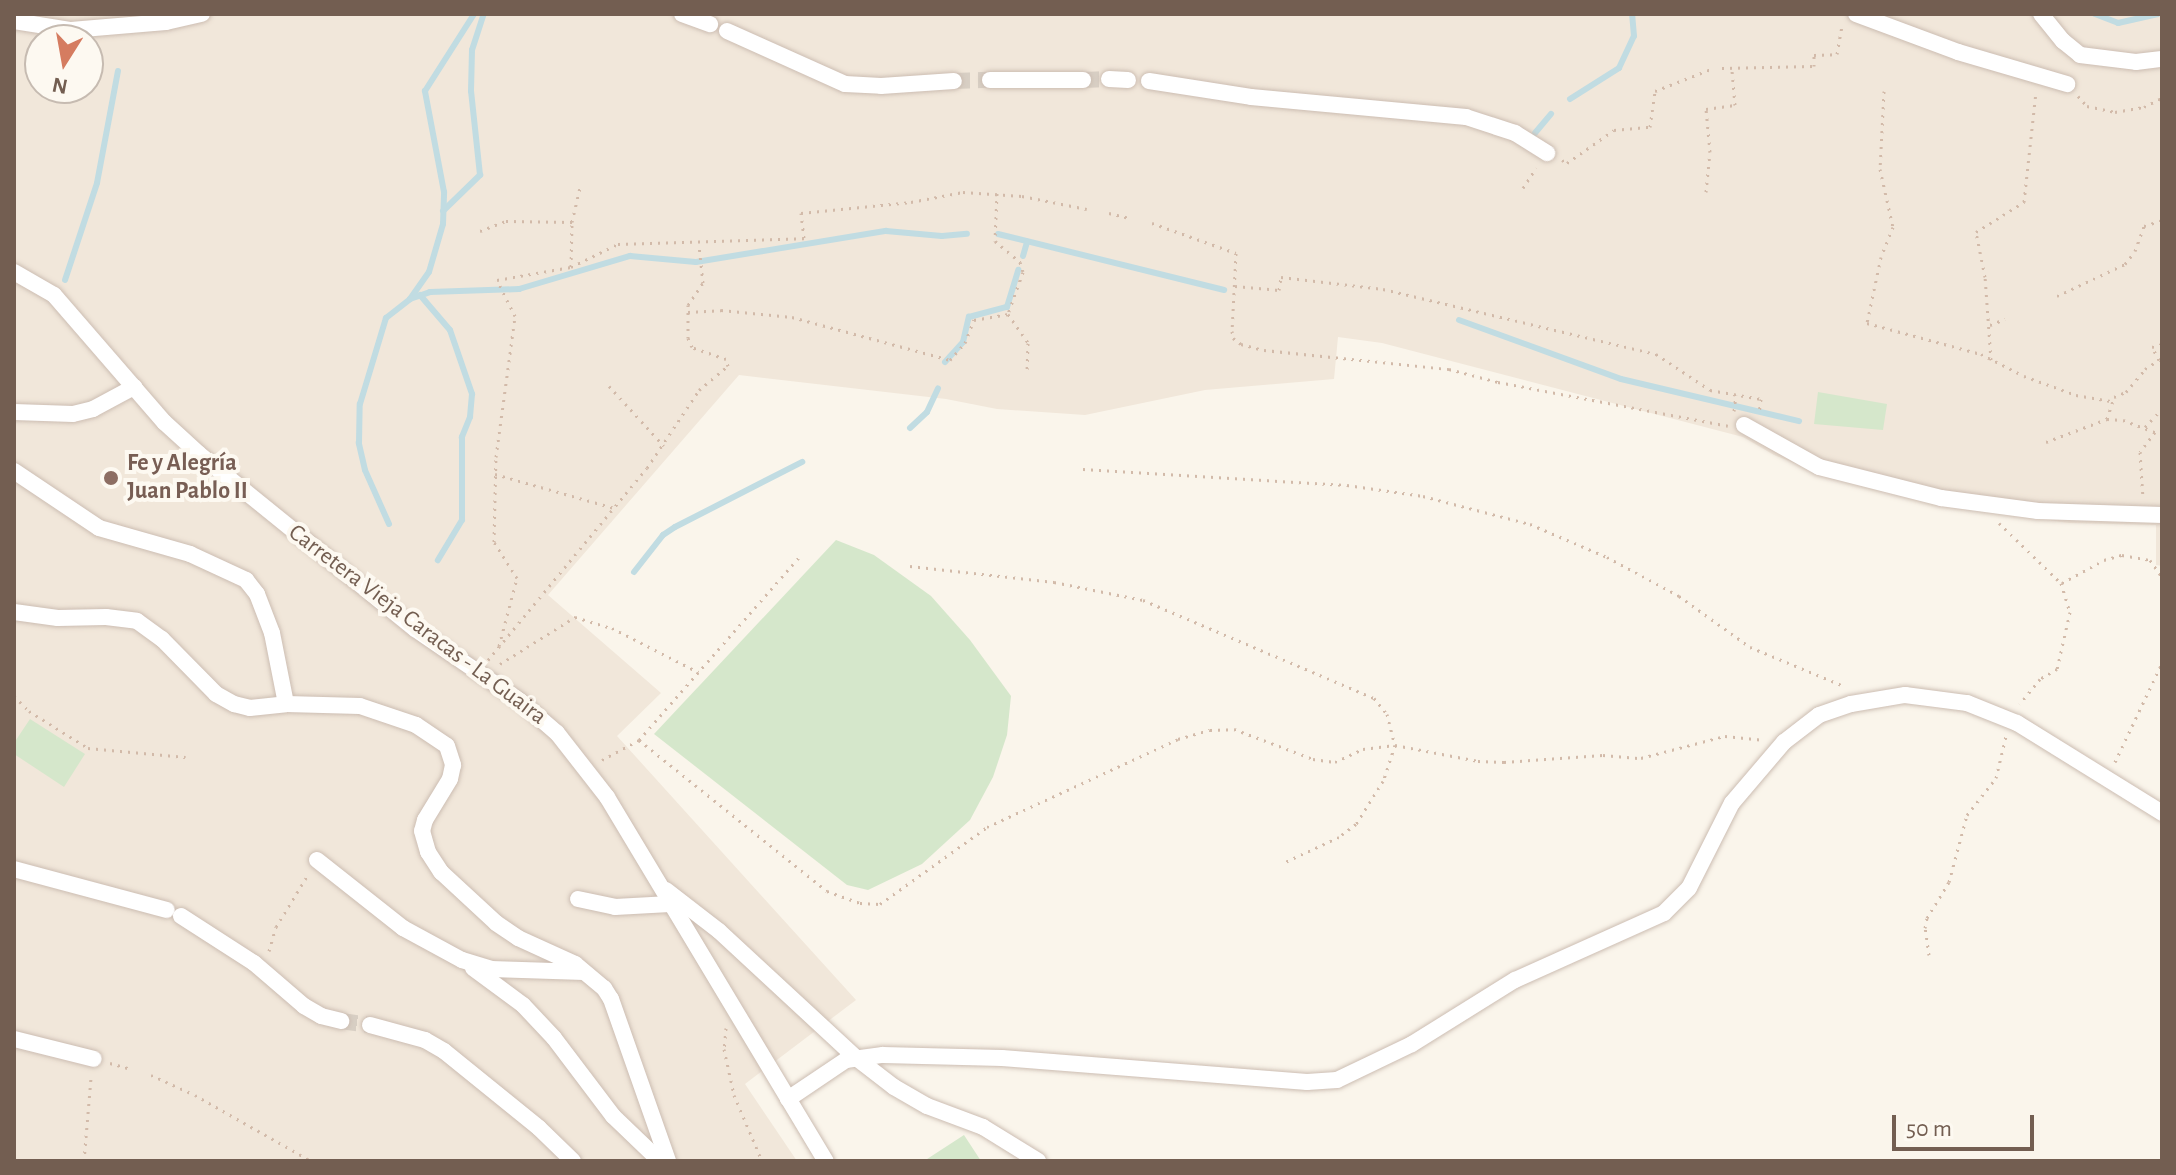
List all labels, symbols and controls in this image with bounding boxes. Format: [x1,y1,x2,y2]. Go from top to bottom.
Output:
north arrow [24,24,104,104]
text: N [50,73,69,98]
place label: Fe y Alegría Juan Pablo II [127,450,248,506]
marker: Fe y Alegría Juan Pablo II [102,469,120,487]
street label: Carretera Vieja Caracas - La Guaira [282,519,552,731]
scale bar [1896,1099,2038,1149]
text: 50 m [1906,1117,1952,1141]

